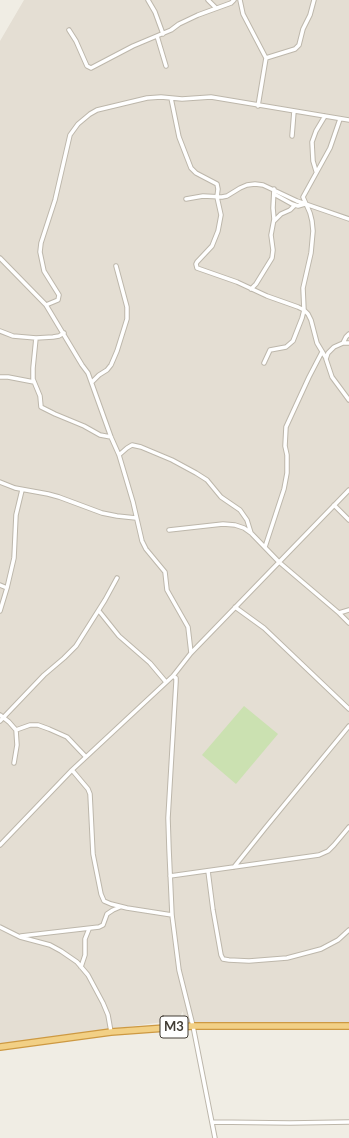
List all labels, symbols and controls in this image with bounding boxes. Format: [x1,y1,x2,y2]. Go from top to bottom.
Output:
road number: M3 [160,1016,188,1038]

